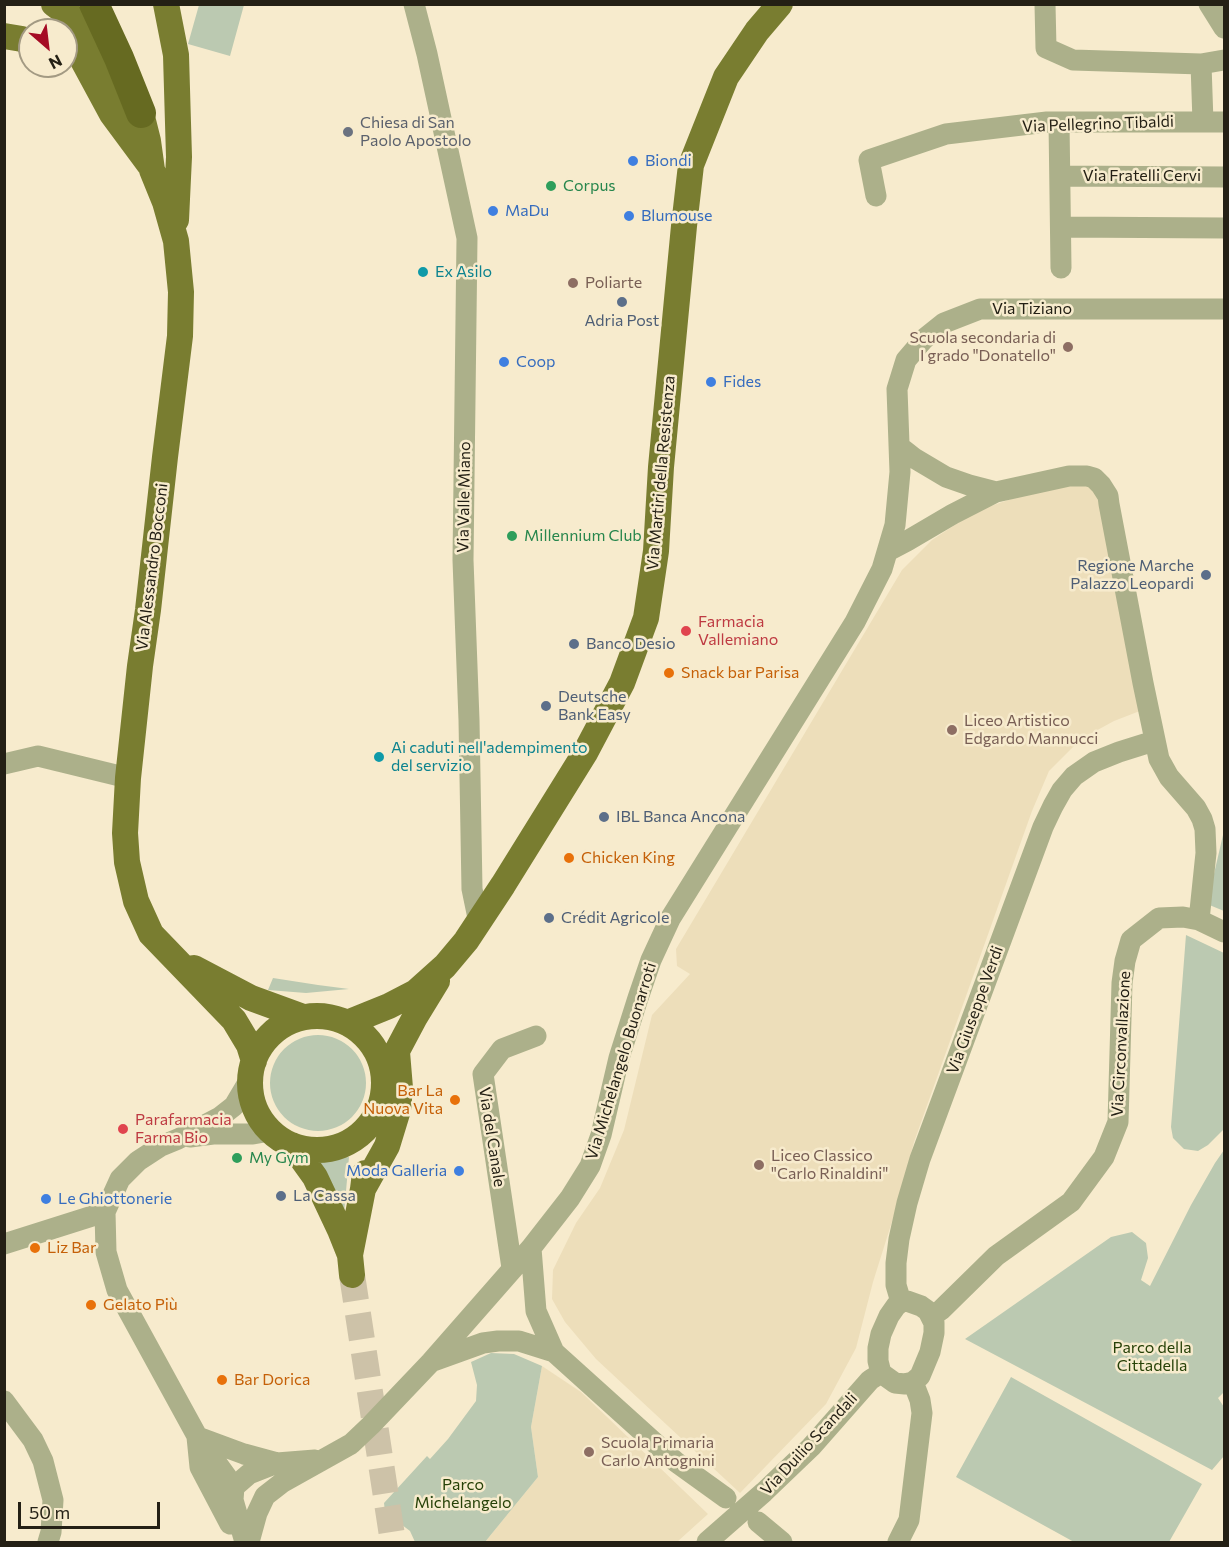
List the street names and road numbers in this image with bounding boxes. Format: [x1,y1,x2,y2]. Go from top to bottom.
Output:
street label: Via Pellegrino Tibaldi [1022,112,1174,136]
street label: Via Fratelli Cervi [1083,166,1201,186]
street label: Via Tiziano [992,299,1072,319]
street label: Via Martiri della Resistenza [643,375,679,571]
street label: Via Valle Miano [453,441,475,553]
street label: Via Alessandro Bocconi [132,482,172,652]
street label: Via Giuseppe Verdi [943,943,1007,1077]
street label: Via Michelangelo Buonarroti [582,960,660,1162]
street label: Via Circonvallazione [1108,970,1134,1118]
street label: Via del Canale [475,1086,509,1188]
street label: Via Duilio Scandali [757,1389,861,1499]

